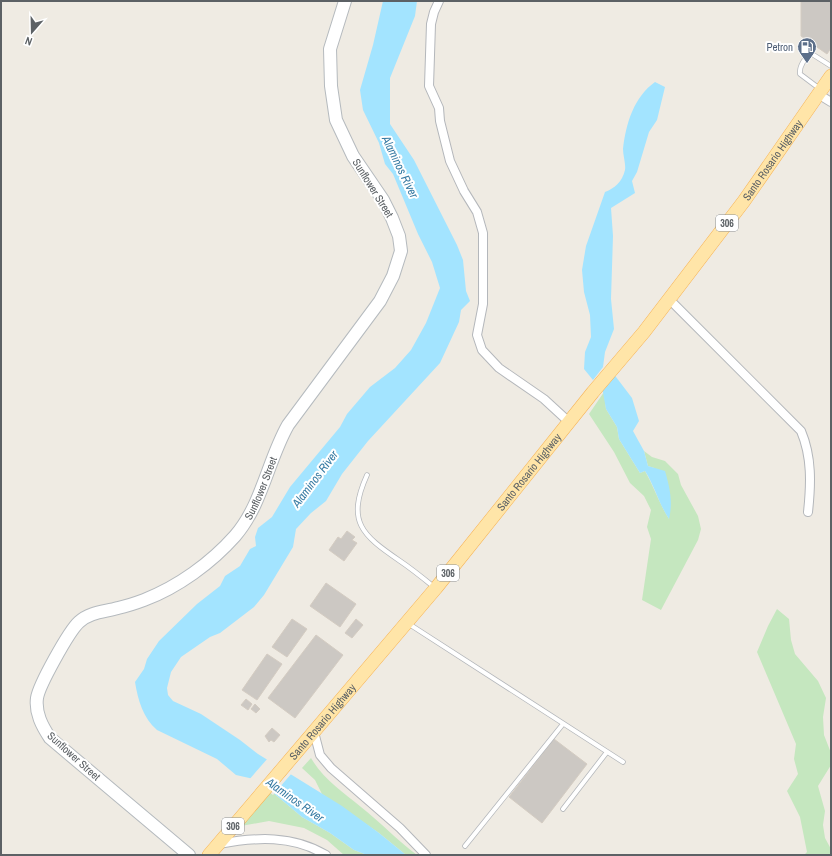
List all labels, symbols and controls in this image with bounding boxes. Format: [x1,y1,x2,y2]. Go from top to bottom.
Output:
north arrow [12,12,52,52]
text: N [23,34,34,49]
fuel station icon: Petron [796,36,818,64]
place label: Petron [766,40,793,54]
street label: Santo Rosario Highway [739,116,806,203]
water label: Alaminos River [378,132,422,201]
street label: Sunflower Street [349,156,397,220]
road number: 306 [716,215,738,231]
street label: Santo Rosario Highway [494,430,564,514]
water label: Alaminos River [288,447,342,511]
street label: Sunflower Street [241,454,280,522]
road number: 306 [437,565,459,581]
street label: Santo Rosario Highway [286,680,359,763]
street label: Sunflower Street [45,728,104,784]
water label: Alaminos River [262,774,328,826]
road number: 306 [222,818,244,834]

